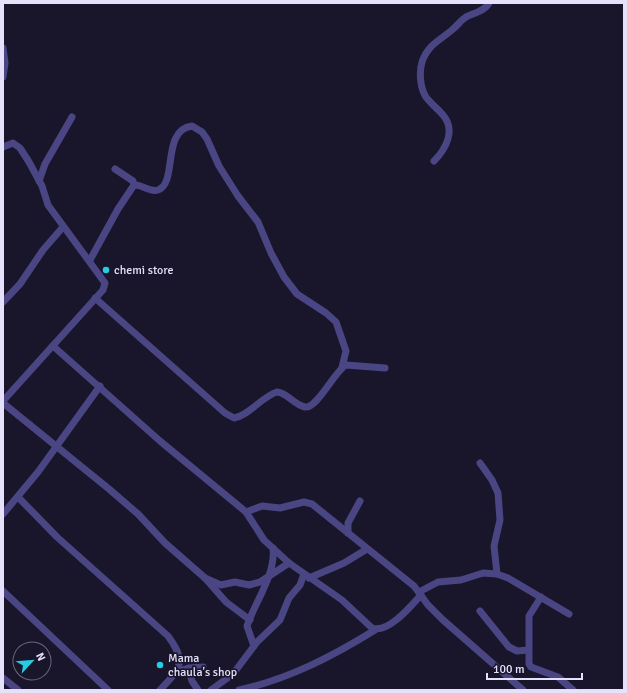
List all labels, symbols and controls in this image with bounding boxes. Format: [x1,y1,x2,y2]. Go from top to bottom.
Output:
place label: chemi store [114,263,173,278]
marker: chemi store [101,265,111,275]
north arrow [12,641,52,681]
text: N [33,651,48,663]
place label: Mama chaula's shop [168,651,237,680]
scale bar [487,655,582,681]
marker: Mama chaula's shop [155,660,165,670]
text: 100 m [493,662,525,677]

